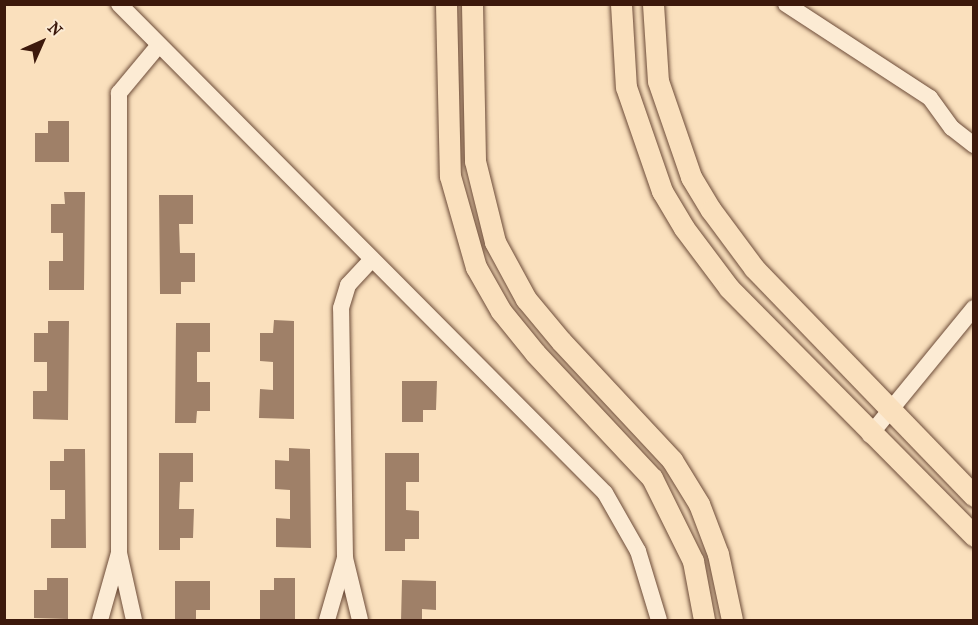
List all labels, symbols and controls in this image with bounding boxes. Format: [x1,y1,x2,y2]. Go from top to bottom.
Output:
north arrow [12,12,72,72]
text: N [44,18,66,40]

